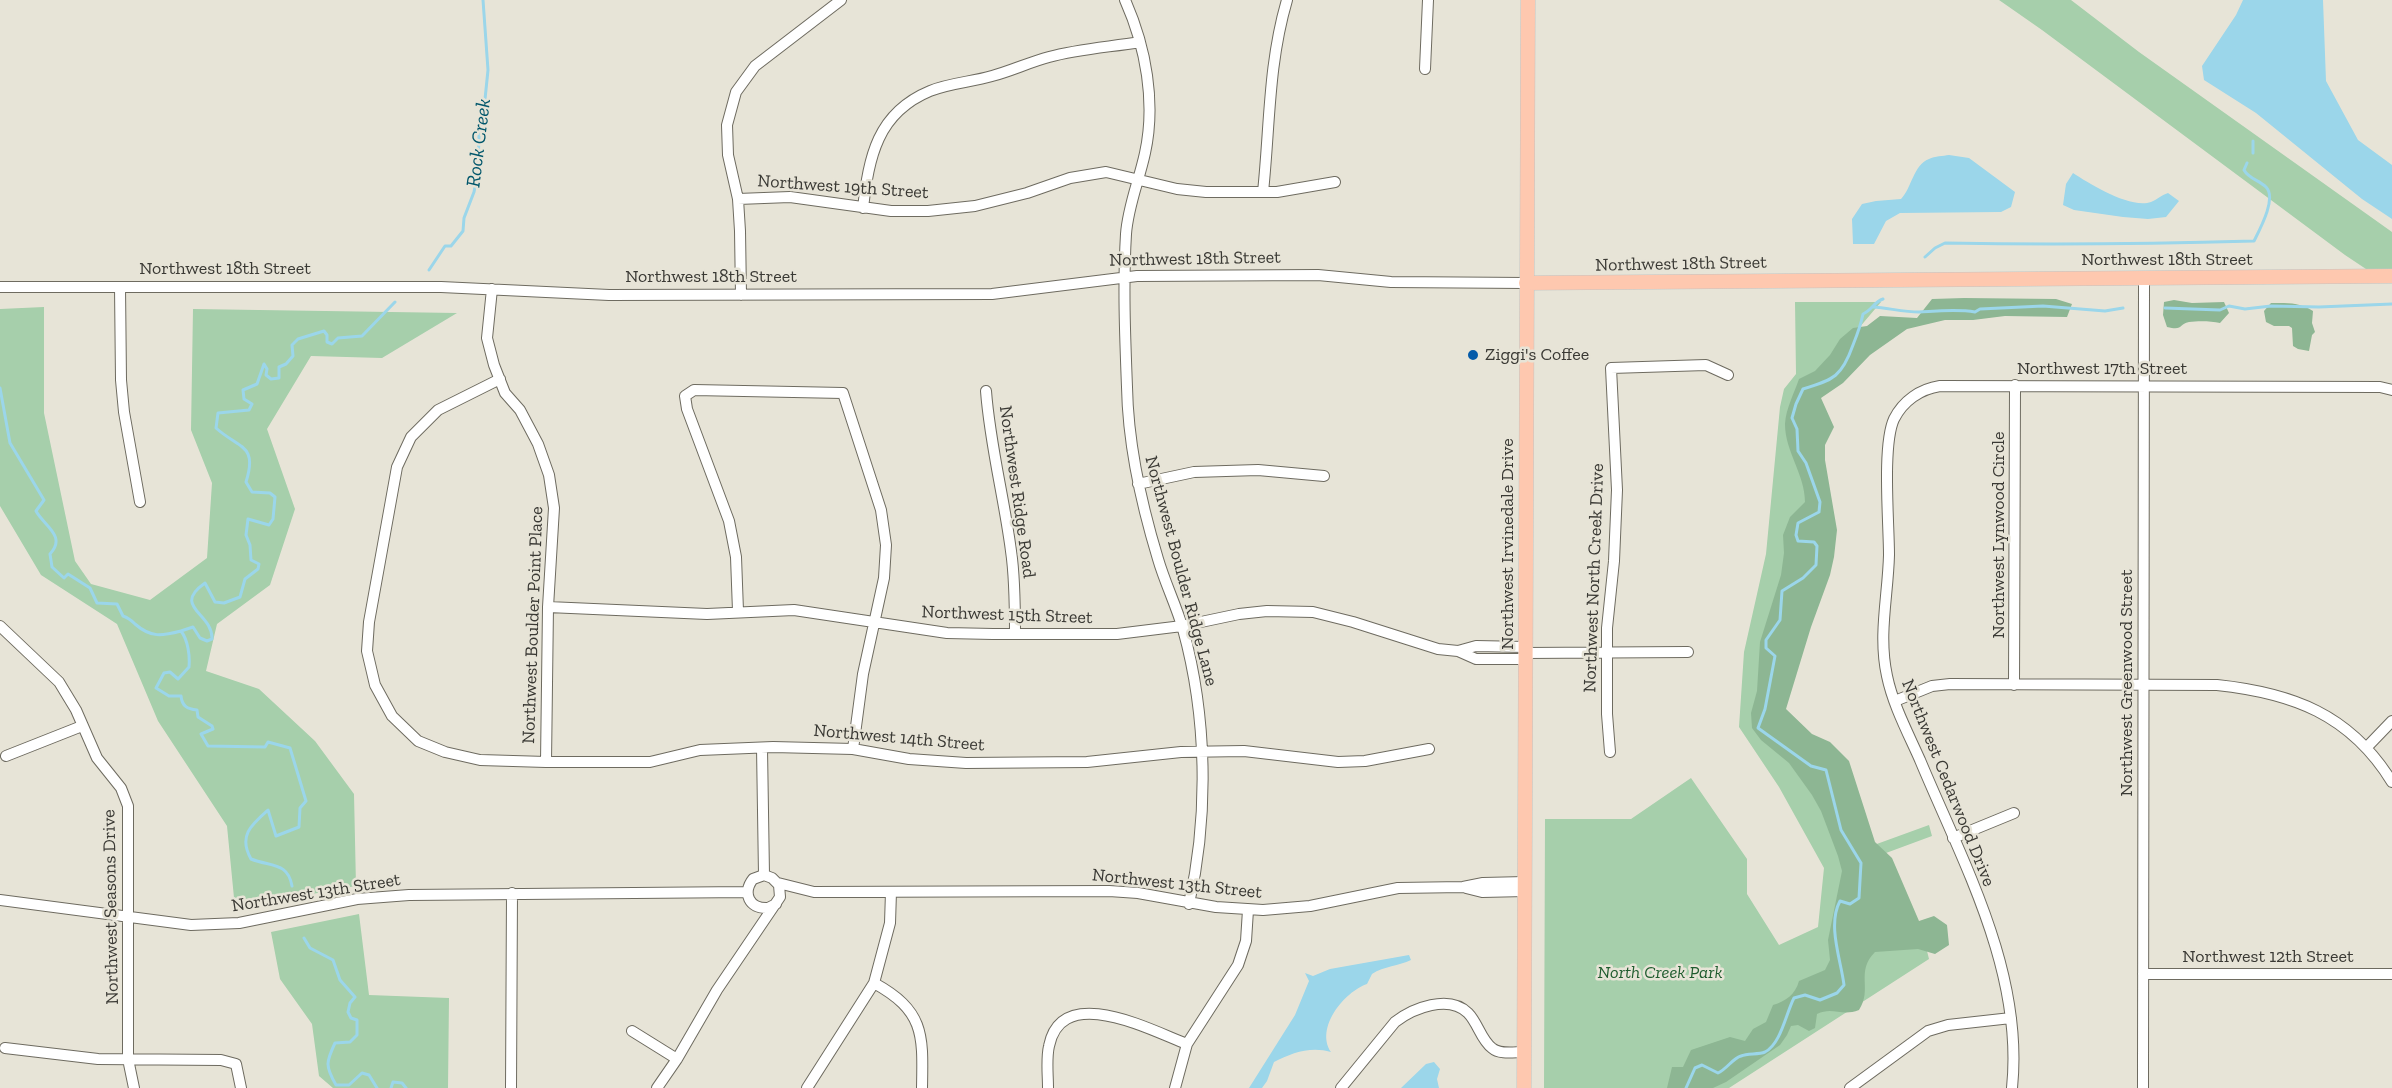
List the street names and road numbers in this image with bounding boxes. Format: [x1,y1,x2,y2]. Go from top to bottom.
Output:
street label: Northwest 19th Street [757,170,929,204]
street label: Northwest 18th Street [1109,247,1281,271]
street label: Northwest 18th Street [2081,249,2253,271]
street label: Northwest 18th Street [1595,252,1767,276]
street label: Northwest 18th Street [139,258,311,280]
street label: Northwest 18th Street [625,266,797,288]
street label: Northwest 17th Street [2017,358,2187,380]
street label: Northwest Ridge Road [994,404,1040,580]
street label: Northwest Lynwood Circle [1988,432,2010,638]
street label: Northwest Irvinedale Drive [1497,438,1519,650]
street label: Northwest Boulder Ridge Lane [1140,454,1222,688]
street label: Northwest North Creek Drive [1579,463,1609,693]
street label: Northwest Boulder Point Place [518,506,548,744]
street label: Northwest Greenwood Street [2116,569,2138,797]
street label: Northwest 15th Street [921,601,1093,629]
street label: Northwest Cedarwood Drive [1897,676,1999,890]
street label: Northwest 14th Street [813,720,985,756]
street label: Northwest Seasons Drive [98,809,124,1005]
street label: Northwest 13th Street [1091,864,1263,904]
street label: Northwest 13th Street [230,869,402,917]
street label: Northwest 12th Street [2182,946,2354,968]

